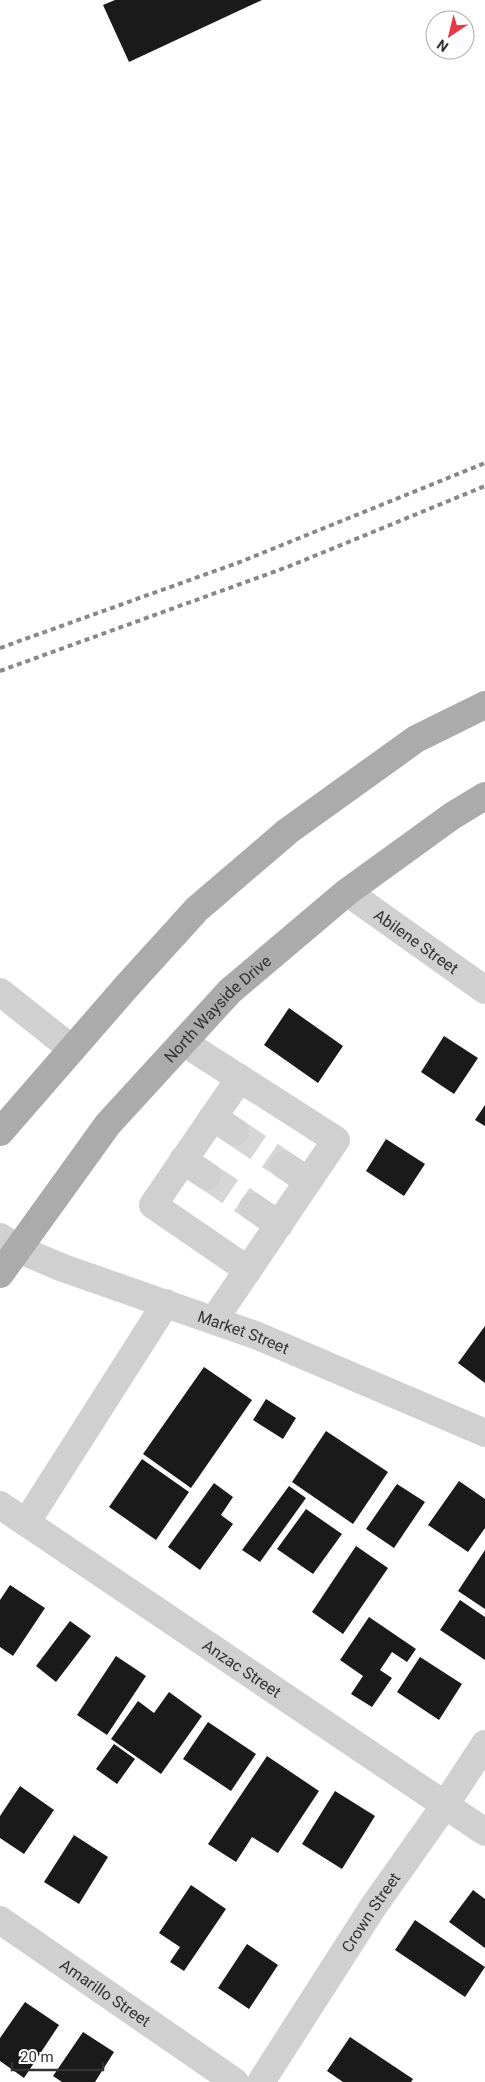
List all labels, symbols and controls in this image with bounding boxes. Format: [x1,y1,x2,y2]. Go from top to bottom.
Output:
north arrow [425,10,475,60]
text: N [434,36,451,55]
street label: Abilene Street [370,905,462,978]
street label: North Wayside Drive [160,951,275,1066]
street label: Market Street [195,1306,292,1358]
street label: Anzac Street [199,1635,285,1701]
street label: Crown Street [337,1869,404,1956]
street label: Amarillo Street [57,1955,154,2030]
scale bar [12,2040,104,2072]
text: 20 m [20,2048,54,2066]

